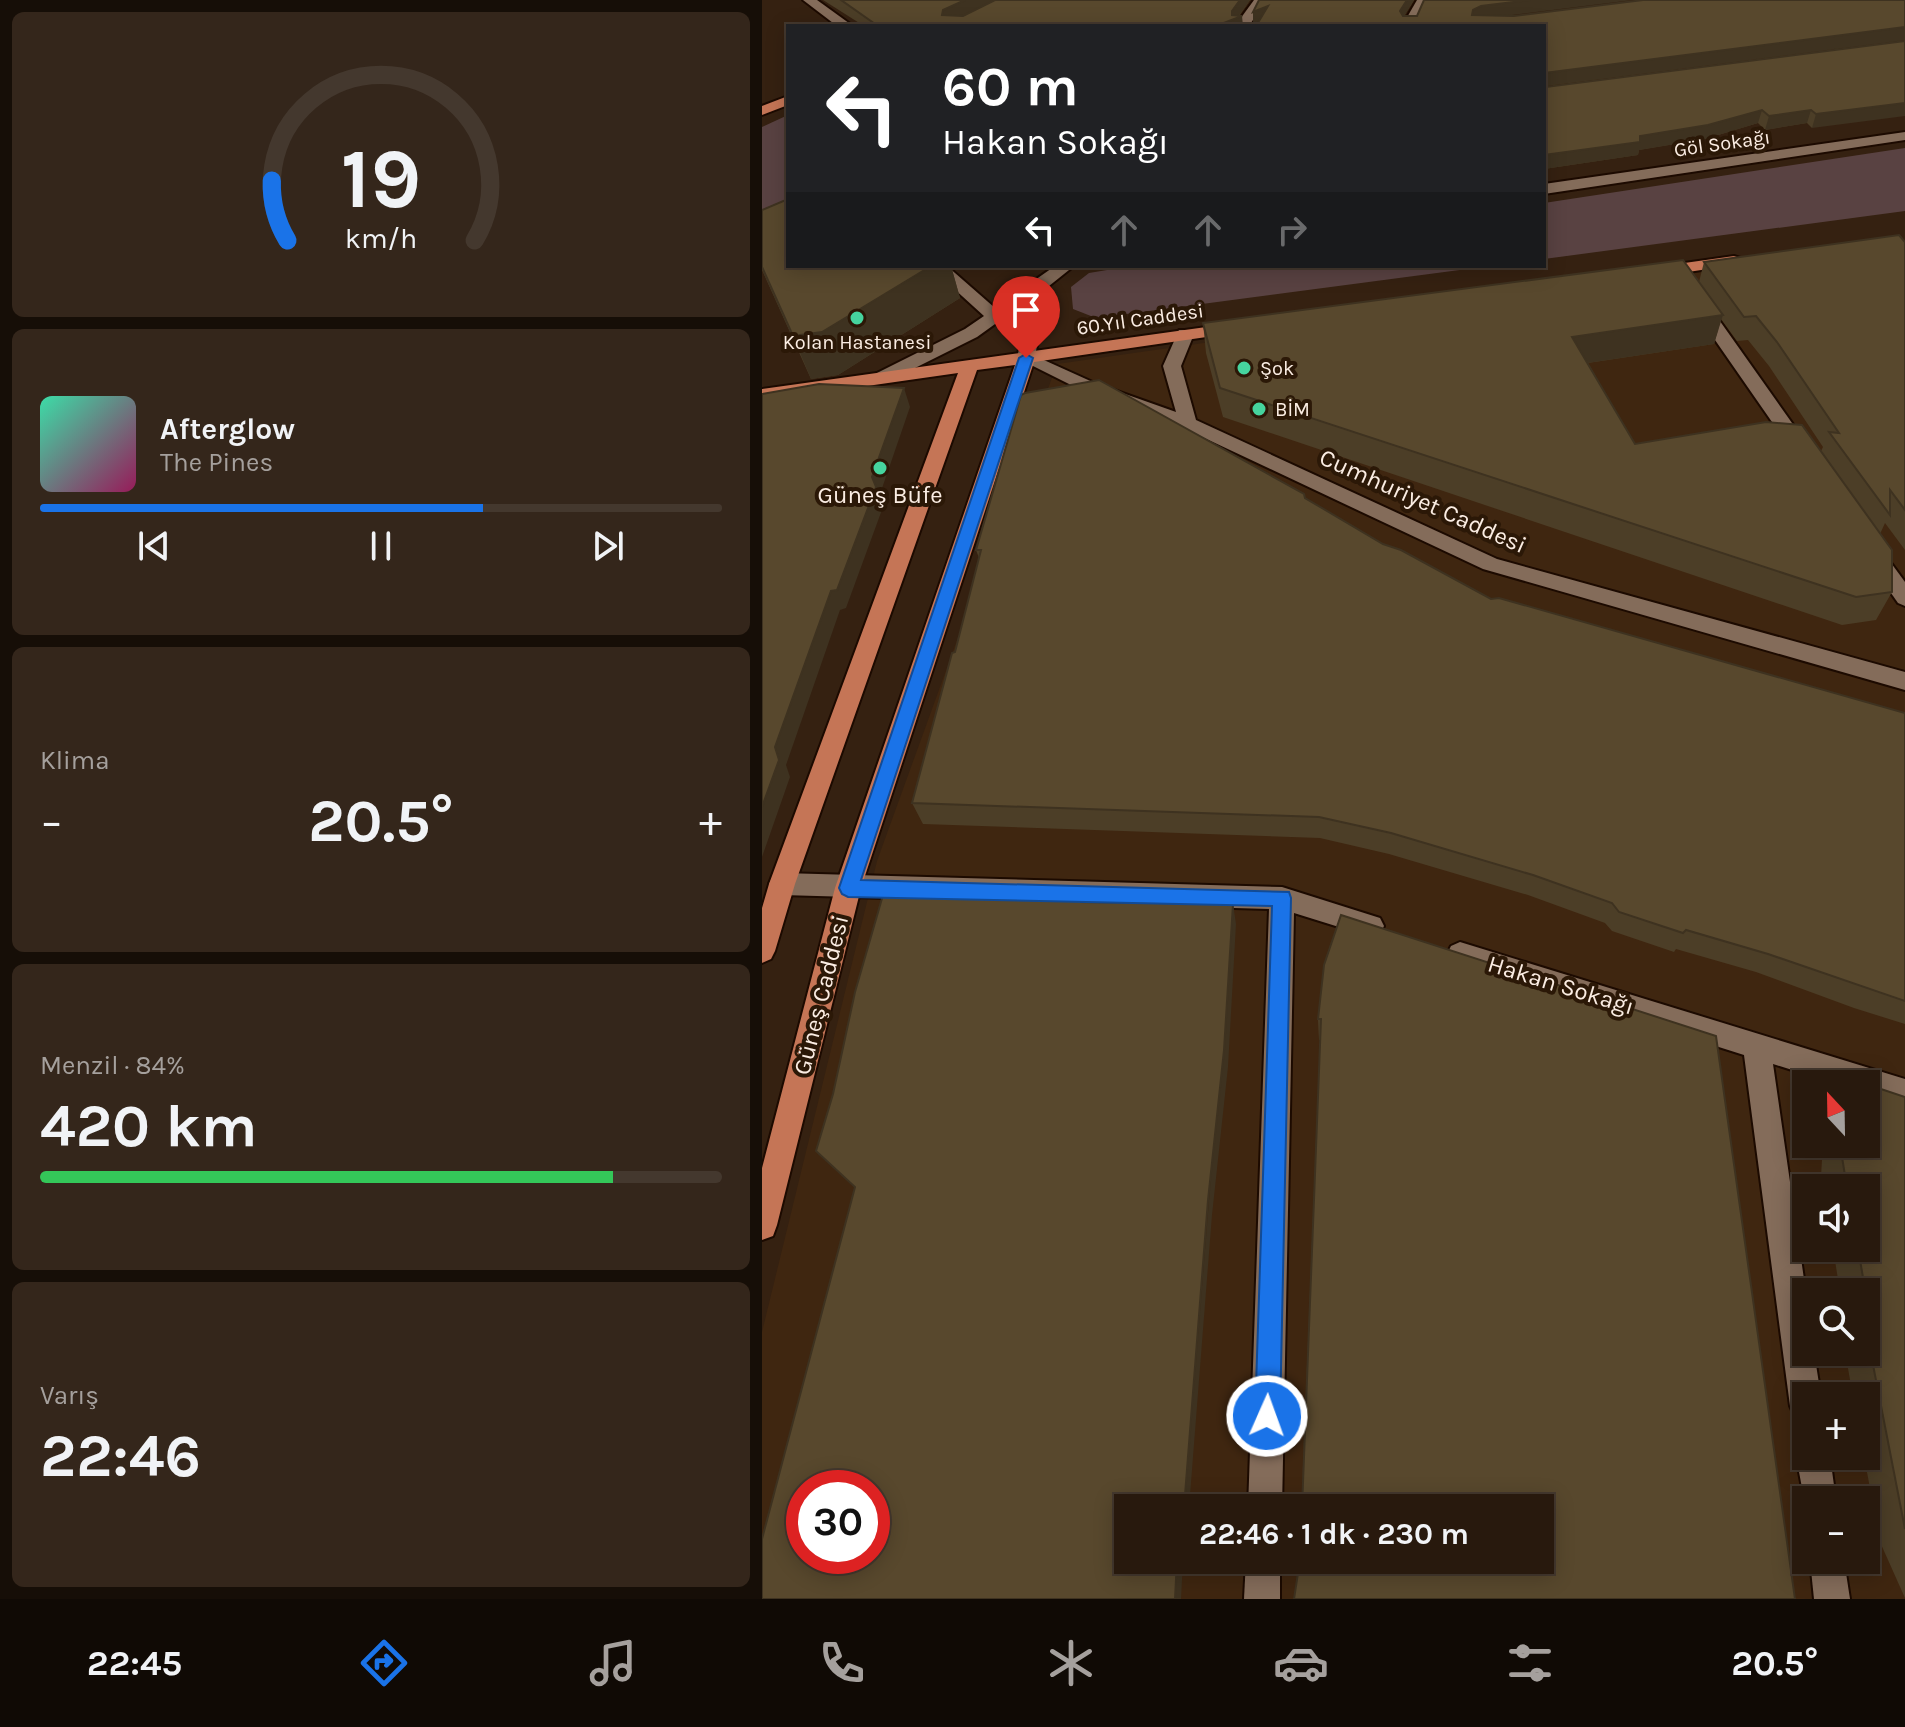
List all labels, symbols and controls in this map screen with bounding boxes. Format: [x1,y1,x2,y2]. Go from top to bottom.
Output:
text: 60 m [942,54,1079,119]
icon: left [810,56,914,160]
text: Hakan Sokağı [942,121,1169,163]
street label: Göl Sokağı [1673,125,1772,162]
text: 19 [341,130,421,227]
icon: left [1018,208,1062,252]
icon: ahead [1102,208,1146,252]
icon: ahead [1186,208,1230,252]
icon: right [1270,208,1314,252]
text: km/h [345,222,417,255]
pin [992,276,1060,358]
icon: arrive [1004,288,1048,332]
street label: 60.Yıl Caddesi [1075,299,1205,340]
marker: Kolan Hastanesi [848,309,866,327]
place label: Kolan Hastanesi [783,331,931,354]
place label: Şok [1260,357,1294,380]
marker: Şok [1235,359,1253,377]
place label: BİM [1275,398,1310,421]
marker: BİM [1250,400,1268,418]
text: Afterglow [160,411,295,447]
street label: Cumhuriyet Caddesi [1315,443,1531,559]
text: The Pines [160,447,273,478]
marker: Güneş Büfe [871,459,889,477]
place label: Güneş Büfe [817,481,943,509]
icon: previous [132,524,176,568]
icon: pause [359,524,403,568]
icon: next [586,524,630,568]
text: Klima [40,745,109,776]
text: 20.5° [308,786,454,856]
text: − [40,796,63,847]
text: + [699,796,722,847]
street label: Güneş Caddesi [788,912,854,1078]
street label: Hakan Sokağı [1485,950,1637,1020]
text: Menzil · 84% [40,1050,185,1081]
north arrow [1792,1070,1880,1158]
map controls [1792,1070,1880,1574]
text: 420 km [40,1091,258,1161]
button: sound [1792,1174,1880,1262]
button: search [1792,1278,1880,1366]
position arrow [1225,1374,1309,1458]
text: Varış [40,1380,99,1411]
button: + [1792,1382,1880,1470]
text: 22:46 [40,1421,201,1491]
speed limit sign: 30 [786,1470,890,1574]
button: − [1792,1486,1880,1574]
text: 22:46 · 1 dk · 230 m [1199,1516,1469,1552]
icon: directions [356,1635,412,1691]
icon: music [585,1635,641,1691]
icon: phone [814,1635,870,1691]
icon: climate [1043,1635,1099,1691]
icon: car [1273,1635,1329,1691]
icon: filters [1502,1635,1558,1691]
text: 22:45 [87,1642,182,1684]
text: 20.5° [1731,1642,1818,1684]

